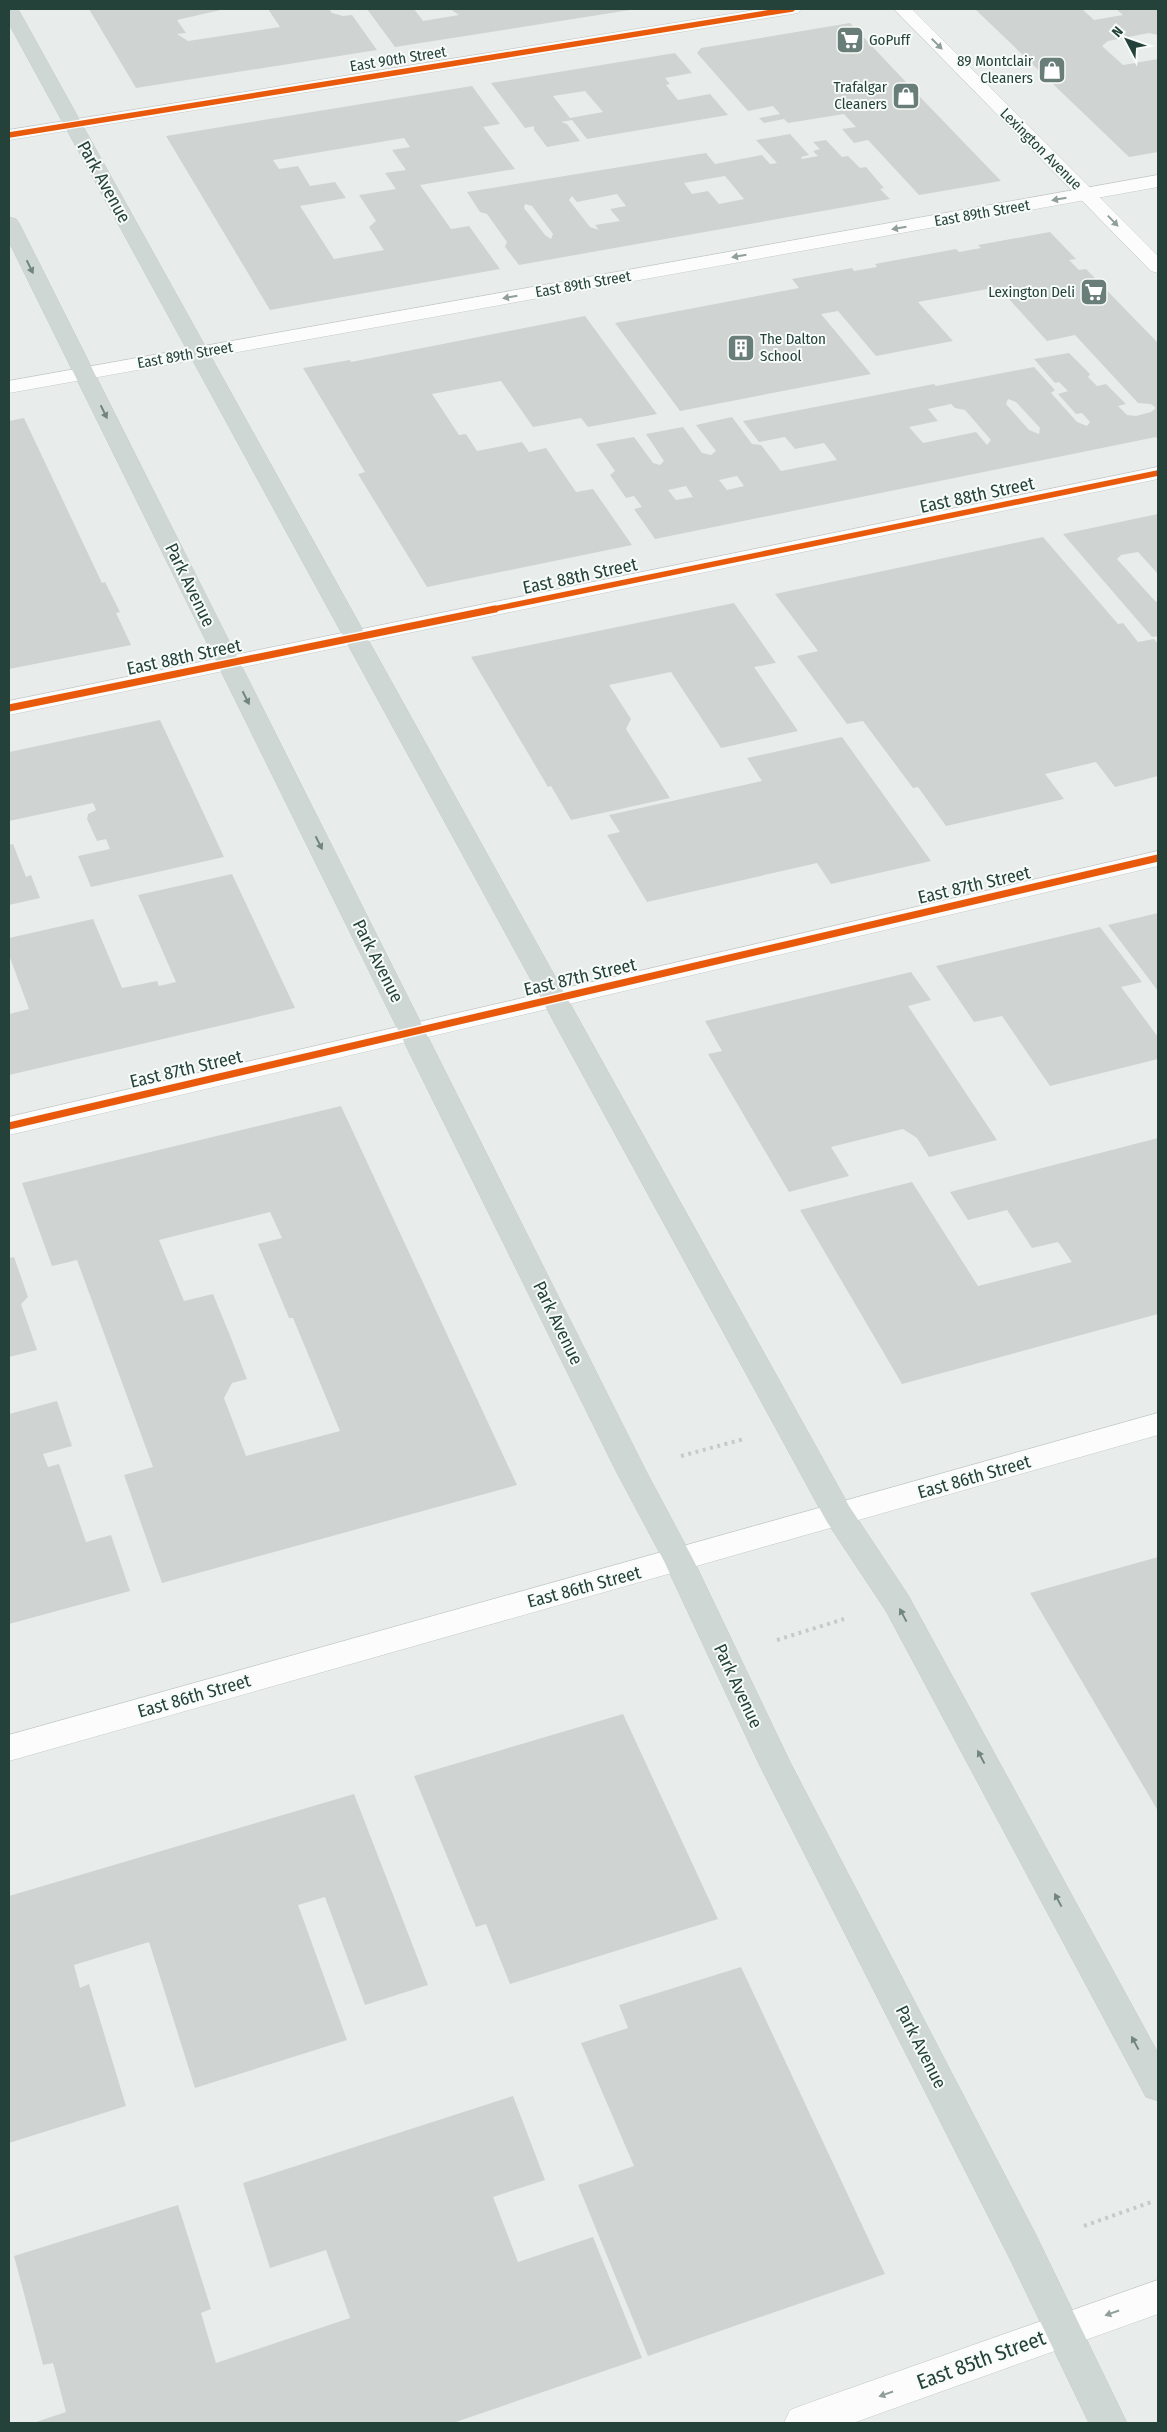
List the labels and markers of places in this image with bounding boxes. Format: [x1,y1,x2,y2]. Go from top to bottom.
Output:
supermarket icon: GoPuff [835,25,865,55]
place label: GoPuff [869,31,911,49]
place label: 89 Montclair Cleaners [957,52,1034,87]
shop icon: 89 Montclair Cleaners [1037,55,1067,85]
place label: Trafalgar Cleaners [834,78,888,113]
shop icon: Trafalgar Cleaners [891,81,921,111]
supermarket icon: Lexington Deli [1079,277,1109,307]
place label: Lexington Deli [988,283,1075,301]
place label: The Dalton School [760,330,826,365]
building icon: The Dalton School [726,333,756,363]

